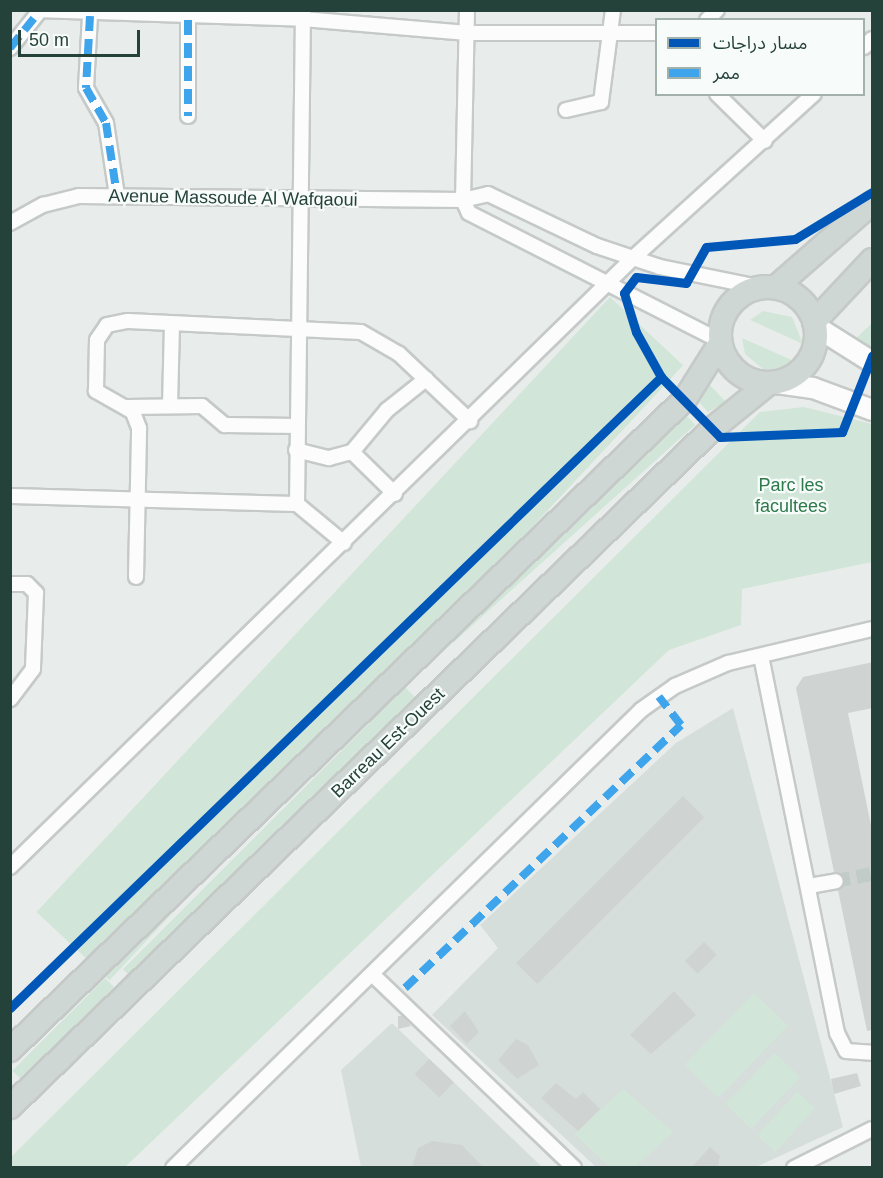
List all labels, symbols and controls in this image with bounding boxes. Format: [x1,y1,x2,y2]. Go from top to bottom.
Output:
scale bar [21,18,142,56]
legend [655,18,865,96]
text: 50 m [29,30,69,50]
text: مسار دراجات [713,33,807,53]
text: ممر [713,63,740,83]
street label: Avenue Massoude Al Wafqaoui [108,185,358,211]
park label: Parc les facultees [755,475,827,518]
street label: Barreau Est-Ouest [327,683,449,803]

